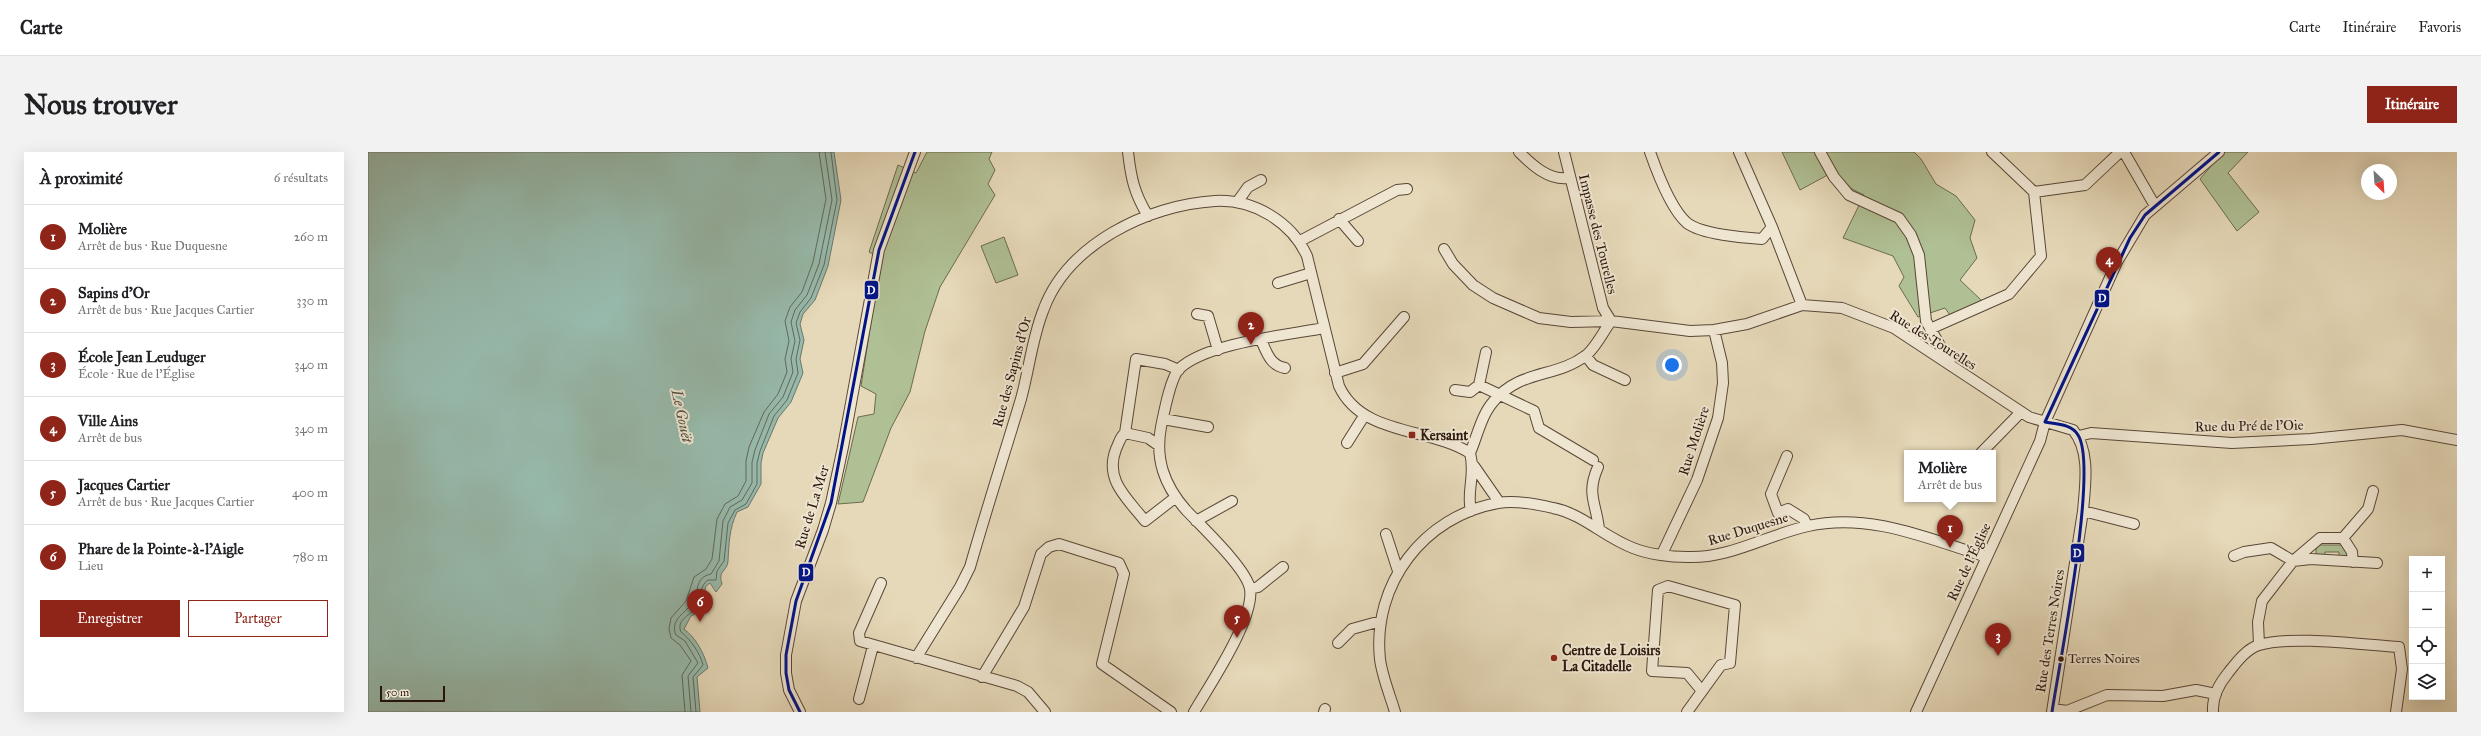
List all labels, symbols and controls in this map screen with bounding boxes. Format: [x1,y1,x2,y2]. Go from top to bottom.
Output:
text: Carte [20,16,63,39]
text: Carte [2289,19,2321,36]
text: Itinéraire [2343,19,2396,36]
text: Favoris [2418,19,2461,36]
button: Itinéraire [2367,86,2457,123]
text: Nous trouver [24,87,177,122]
north arrow [2361,164,2397,200]
text: À proximité [40,168,123,189]
text: 6 résultats [274,170,328,186]
street label: Impasse des Tourelles [1575,172,1621,296]
text: Molière [78,220,127,238]
text: 1 [50,229,56,245]
text: 260 m [294,229,328,245]
text: Arrêt de bus · Rue Duquesne [78,238,227,254]
pin: 4 [2096,247,2122,280]
line badge: D [864,280,879,300]
text: Sapins d'Or [78,284,150,302]
text: D [867,284,876,297]
line badge: D [2094,289,2110,308]
text: D [2098,292,2107,305]
text: 2 [50,293,56,309]
text: 330 m [296,293,328,309]
text: Arrêt de bus · Rue Jacques Cartier [78,302,254,318]
street label: Rue des Tourelles [1886,306,1980,374]
pin: 2 [1238,312,1264,345]
street label: Rue des Sapins d'Or [989,314,1035,429]
text: École Jean Leuduger [78,348,206,366]
your location [1662,355,1682,375]
text: 3 [50,357,56,373]
text: 340 m [294,357,328,373]
text: École · Rue de l'Église [78,366,195,382]
water label: Le Gouët [667,387,697,446]
street label: Rue Molière [1675,404,1713,478]
text: Ville Ains [78,412,138,430]
street label: Rue du Pré de l'Oie [2194,417,2304,435]
text: 4 [49,421,57,437]
text: 340 m [294,421,328,437]
place label: Kersaint [1420,427,1468,444]
text: Arrêt de bus [78,430,142,446]
marker: Kersaint [1407,430,1417,440]
popup [1904,450,1996,502]
text: Molière [1918,459,1967,477]
street label: Rue de La Mer [791,462,833,551]
text: Jacques Cartier [78,476,170,494]
text: Arrêt de bus [1918,477,1982,493]
text: 5 [50,485,56,501]
text: 400 m [292,485,328,501]
text: Arrêt de bus · Rue Jacques Cartier [78,494,254,510]
street label: Rue Duquesne [1706,509,1791,550]
pin: 1 [1937,515,1963,548]
street label: Rue de l'Église [1942,519,1995,604]
text: Phare de la Pointe-à-l'Aigle [78,540,244,558]
line badge: D [2070,543,2085,563]
text: D [2073,547,2082,560]
text: 6 [50,549,56,565]
text: 780 m [293,549,328,565]
map controls [2409,556,2445,700]
button: + [2409,556,2445,592]
text: Lieu [78,558,103,574]
line badge: D [798,563,814,582]
text: D [802,566,811,579]
street label: Rue des Terres Noires [2032,568,2068,694]
pin: 6 [687,589,713,622]
button: − [2409,592,2445,628]
button: Enregistrer [40,600,180,637]
button: Partager [188,600,328,637]
pin: 5 [1224,605,1250,638]
pin: 3 [1985,623,2011,656]
button: locate [2409,628,2445,664]
place label: Centre de Loisirs La Citadelle [1562,642,1660,675]
place label: Terres Noires [2068,651,2140,667]
marker: Centre de Loisirs La Citadelle [1549,653,1559,663]
marker: Terres Noires [2056,654,2066,664]
button: layers [2409,664,2445,700]
scale bar [380,684,445,703]
text: 50 m [386,686,409,699]

